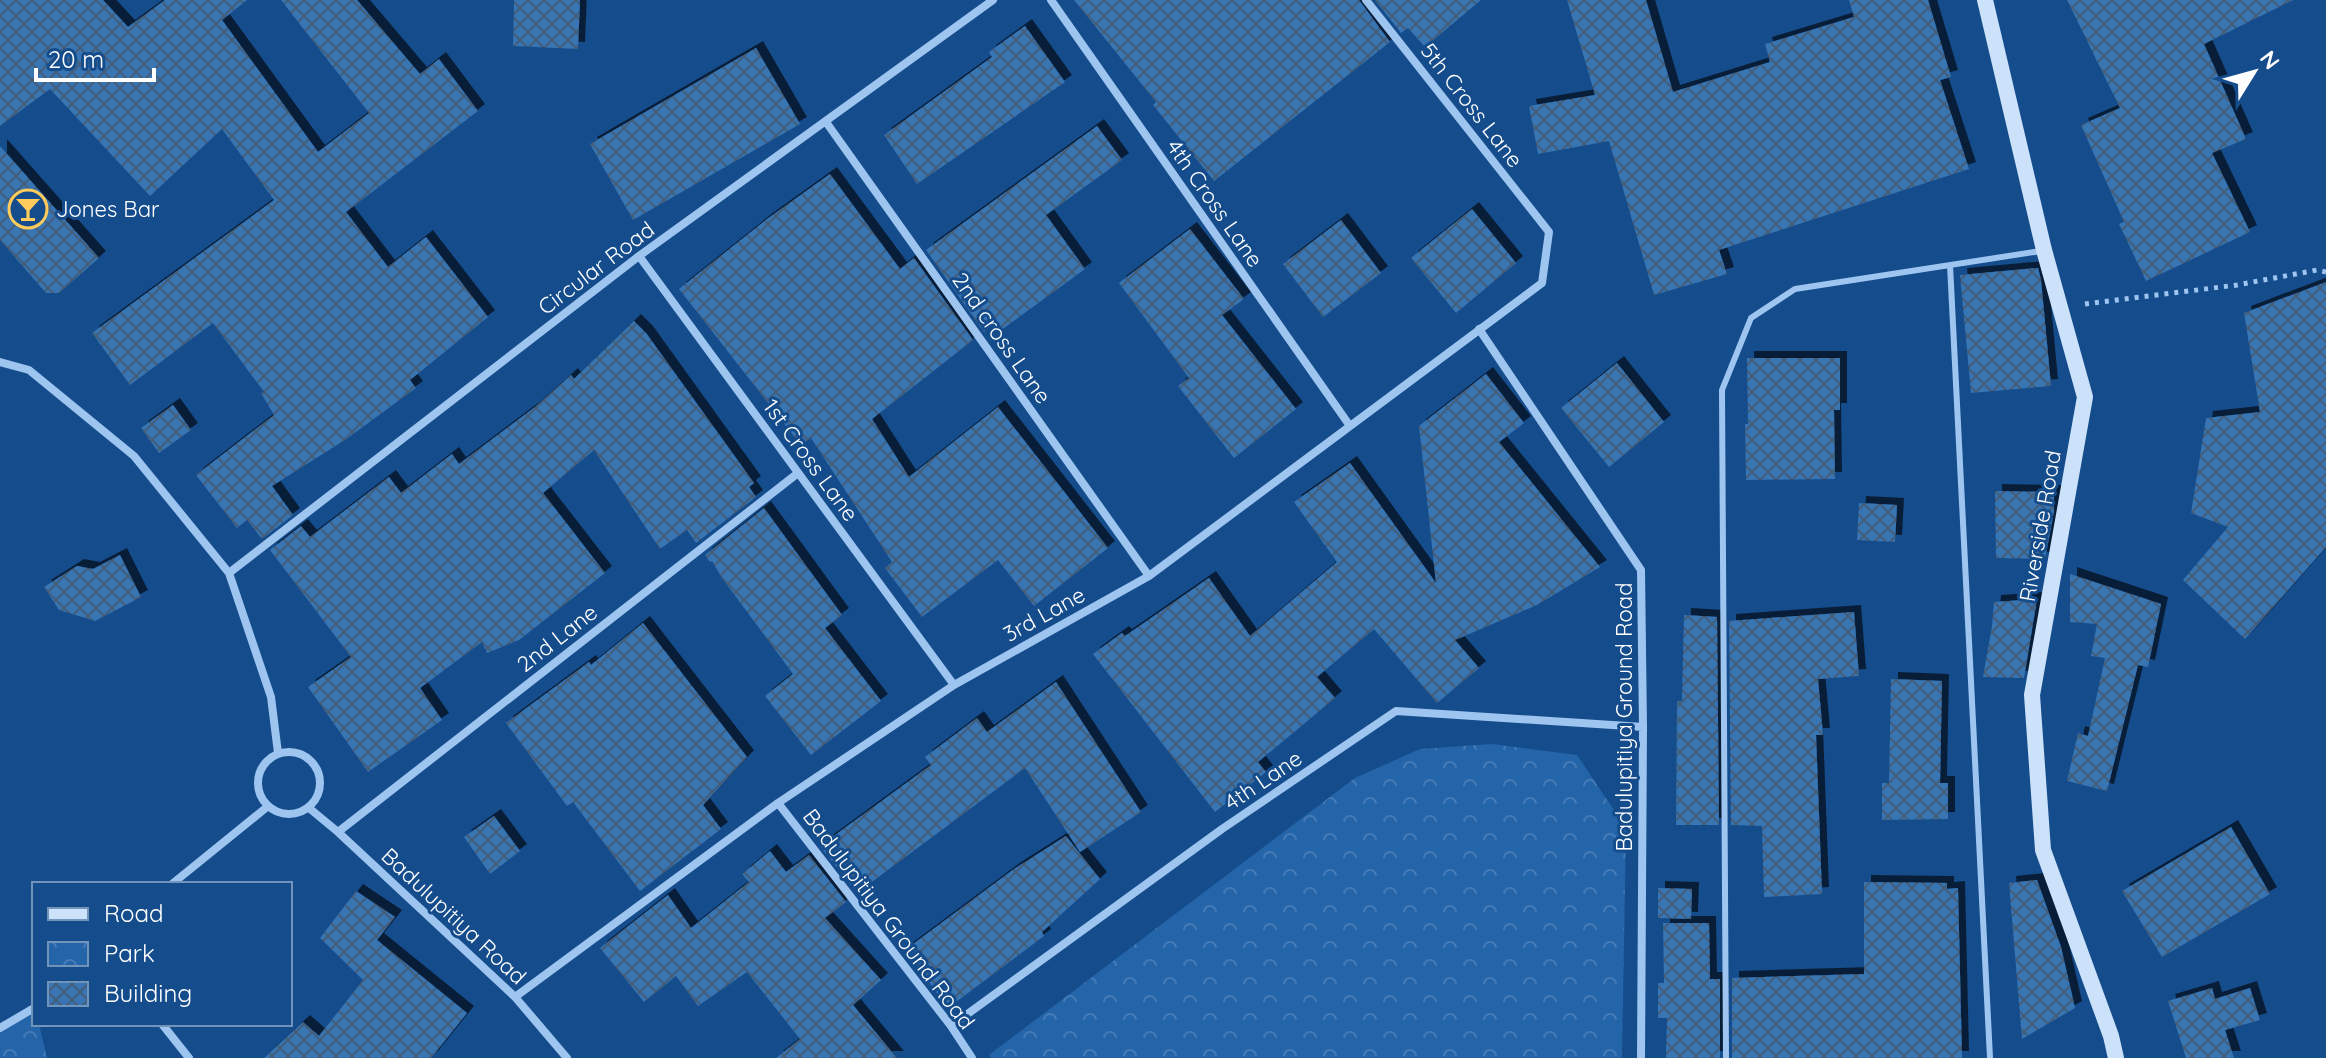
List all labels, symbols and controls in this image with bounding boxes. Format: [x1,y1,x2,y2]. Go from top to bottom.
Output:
scale bar [36,32,154,82]
north arrow [2214,32,2294,112]
street label: 5th Cross Lane [1415,37,1529,173]
text: 20 m [48,44,104,74]
text: N [2254,45,2286,75]
street label: 4th Cross Lane [1161,134,1269,272]
bar icon: Jones Bar [7,188,49,230]
place label: Jones Bar [56,195,160,223]
street label: Circular Road [532,215,660,321]
street label: 2nd cross Lane [946,267,1058,409]
street label: 1st Cross Lane [757,393,865,527]
street label: Riverside Road [2013,448,2067,604]
street label: 3rd Lane [998,580,1090,648]
street label: Badulupitiya Ground Road [1610,582,1638,852]
street label: 2nd Lane [511,598,603,678]
street label: 4th Lane [1219,744,1307,816]
street label: Badulupitiya Ground Road [797,803,981,1035]
street label: Badulupitiya Road [376,842,532,990]
legend [32,882,292,1026]
text: Road [104,898,164,928]
text: Park [104,938,155,968]
text: Building [104,978,192,1008]

